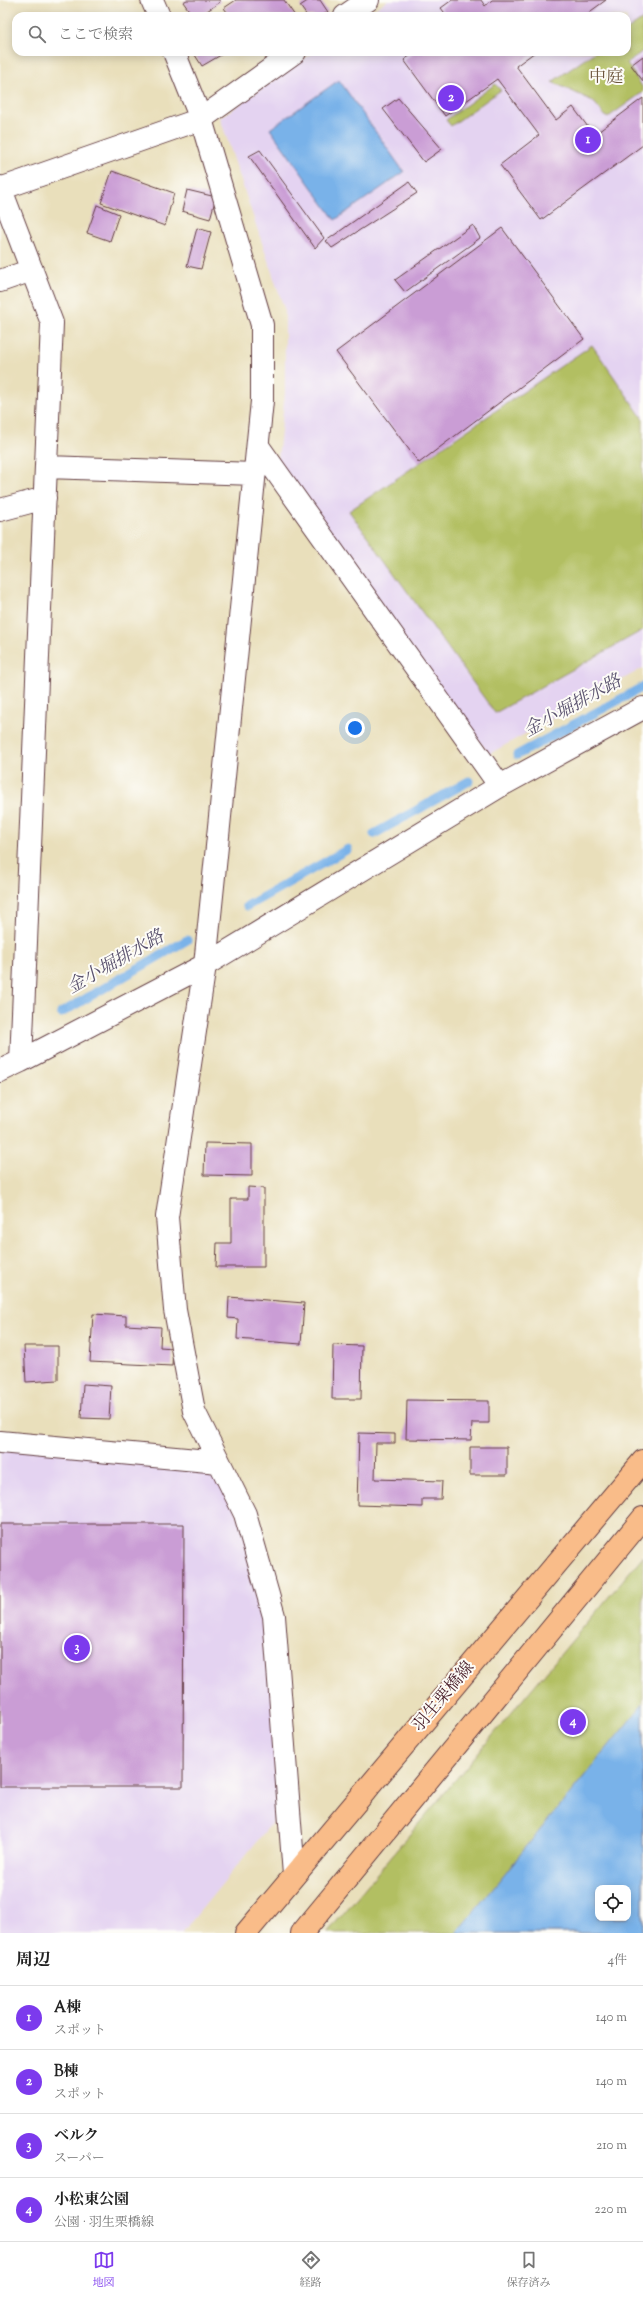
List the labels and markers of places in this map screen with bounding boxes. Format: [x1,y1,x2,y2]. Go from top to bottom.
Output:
pin: 2 [438,83,464,113]
pin: 1 [575,125,601,155]
pin: 3 [64,1633,90,1663]
pin: 4 [560,1707,586,1737]

